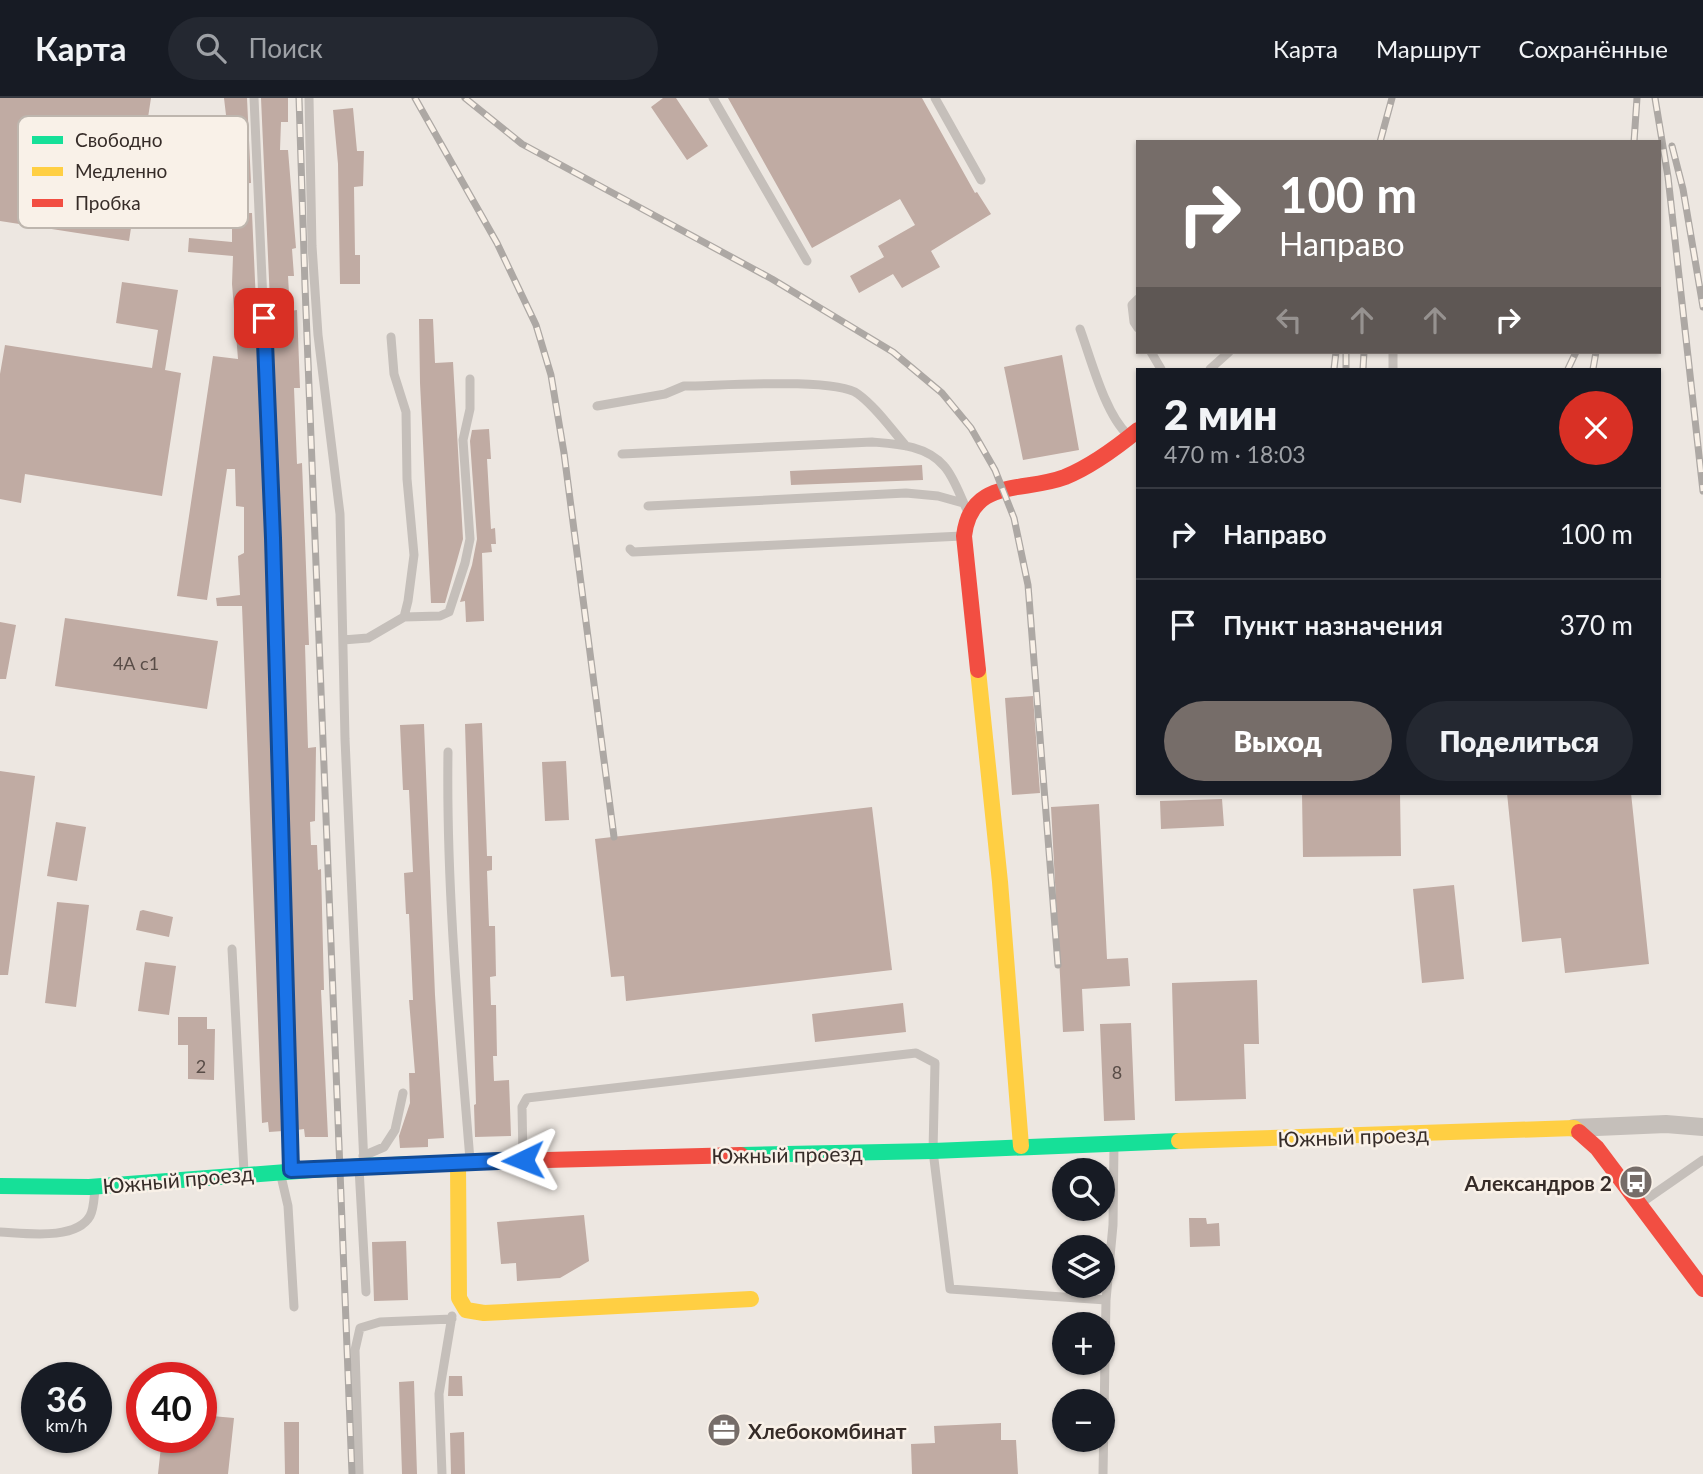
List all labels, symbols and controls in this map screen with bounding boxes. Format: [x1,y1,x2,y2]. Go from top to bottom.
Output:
search box [168,17,658,80]
text: Карта [35,28,126,68]
icon: search [192,29,230,67]
text: Поиск [248,32,323,64]
text: Карта [1273,34,1338,63]
text: Маршрут [1376,34,1481,63]
text: Сохранённые [1519,34,1668,63]
legend [18,116,248,228]
text: Свободно [75,128,163,151]
text: Медленно [75,159,167,182]
text: 100 m [1279,165,1417,223]
icon: right [1164,168,1255,259]
text: Пробка [75,191,141,214]
text: Направо [1279,224,1405,263]
pin [234,288,294,348]
icon: arrive [245,299,283,337]
icon: left [1270,301,1308,339]
icon: ahead [1343,301,1381,339]
icon: ahead [1416,301,1454,339]
icon: right [1489,301,1527,339]
text: 2 мин [1164,389,1278,439]
button: close [1559,391,1633,465]
text: 470 m · 18:03 [1164,440,1306,468]
icon: right [1164,515,1202,553]
text: Направо [1223,518,1327,550]
text: 100 m [1560,518,1633,550]
icon: arrive [1164,606,1202,644]
text: Пункт назначения [1223,609,1443,641]
text: 370 m [1560,609,1633,641]
house number: 4А с1 [113,652,159,674]
button: Выход [1164,701,1392,781]
button: Поделиться [1406,701,1633,781]
house number: 2 [196,1055,206,1077]
house number: 8 [1112,1061,1122,1083]
street label: Южный проезд [1277,1121,1429,1151]
position arrow [486,1123,560,1197]
street label: Южный проезд [711,1140,863,1168]
map controls [1052,1158,1115,1452]
button: search [1052,1158,1115,1221]
street label: Южный проезд [101,1160,255,1198]
bus stop icon: Александров 2 [1617,1163,1655,1201]
place label: Александров 2 [1464,1170,1612,1195]
button: layers [1052,1235,1115,1298]
button: + [1052,1312,1115,1375]
speed limit sign: 40 [126,1362,217,1453]
text: 36 [46,1377,87,1419]
button: − [1052,1389,1115,1452]
office icon: Хлебокомбинат [705,1411,743,1449]
text: km/h [45,1414,88,1436]
place label: Хлебокомбинат [748,1418,907,1443]

